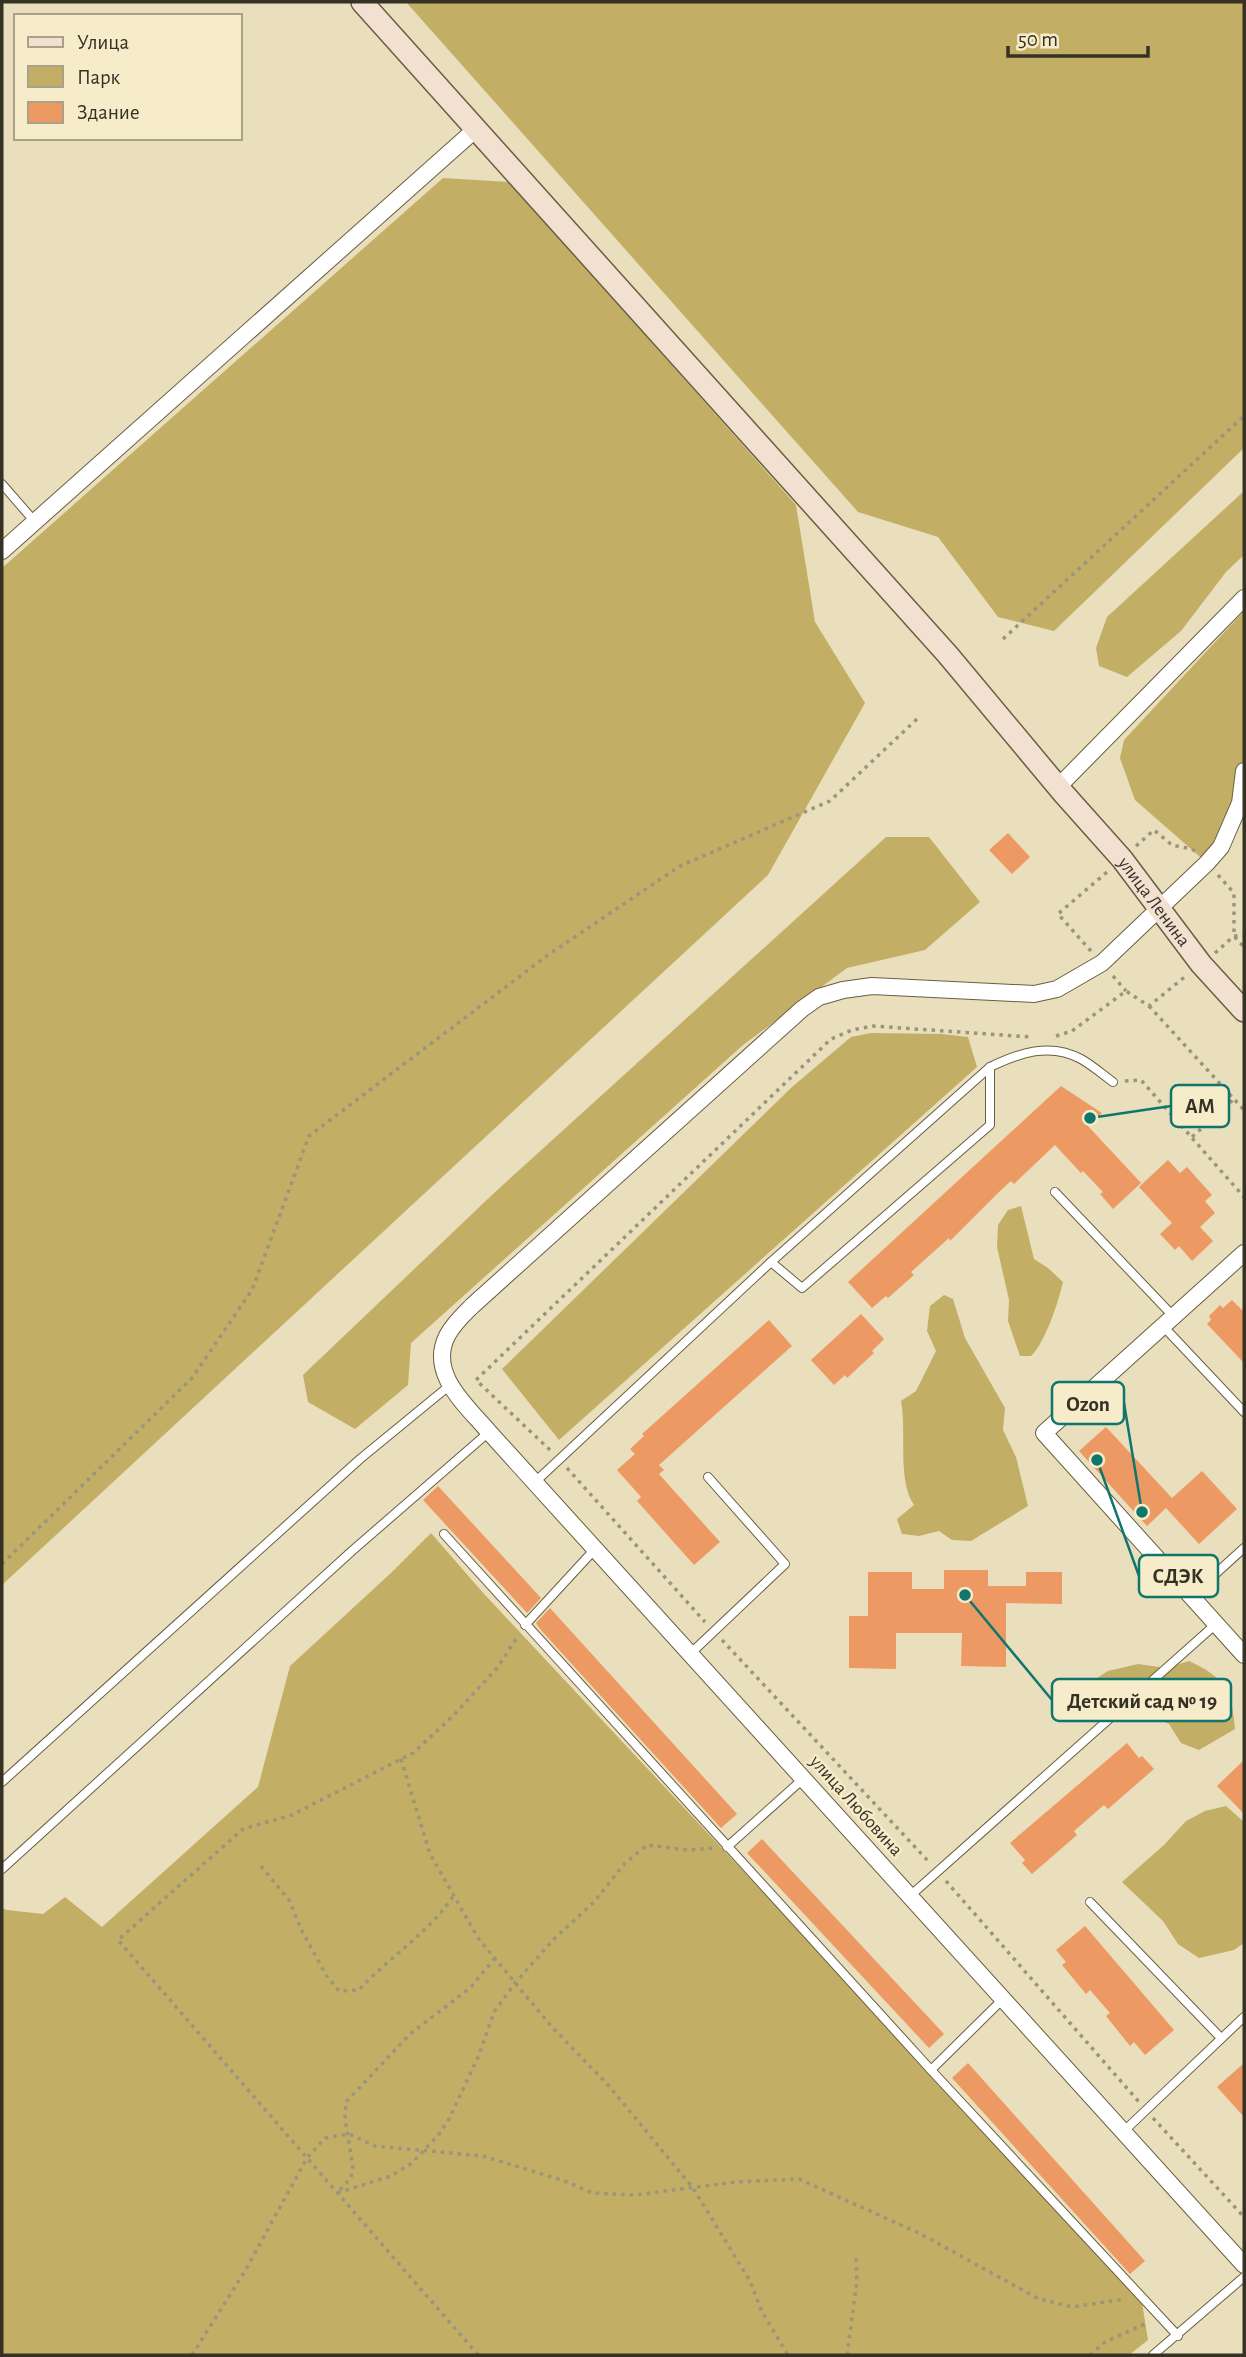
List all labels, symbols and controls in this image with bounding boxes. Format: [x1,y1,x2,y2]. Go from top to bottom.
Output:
legend [14,14,242,140]
scale bar [1008,14,1148,58]
text: 50 m [1018,29,1058,50]
text: Улица [77,32,130,53]
text: Парк [77,67,121,88]
text: Здание [77,102,140,123]
street label: улица Ленина [1114,853,1194,950]
callout: АМ [1171,1085,1229,1127]
text: АМ [1185,1096,1215,1117]
callout: Ozon [1052,1382,1124,1424]
text: Ozon [1066,1394,1110,1415]
callout: СДЭК [1139,1555,1218,1597]
text: СДЭК [1152,1566,1204,1587]
callout: Детский сад № 19 [1052,1679,1231,1721]
text: Детский сад № 19 [1067,1691,1217,1712]
street label: улица Любовина [805,1751,906,1860]

